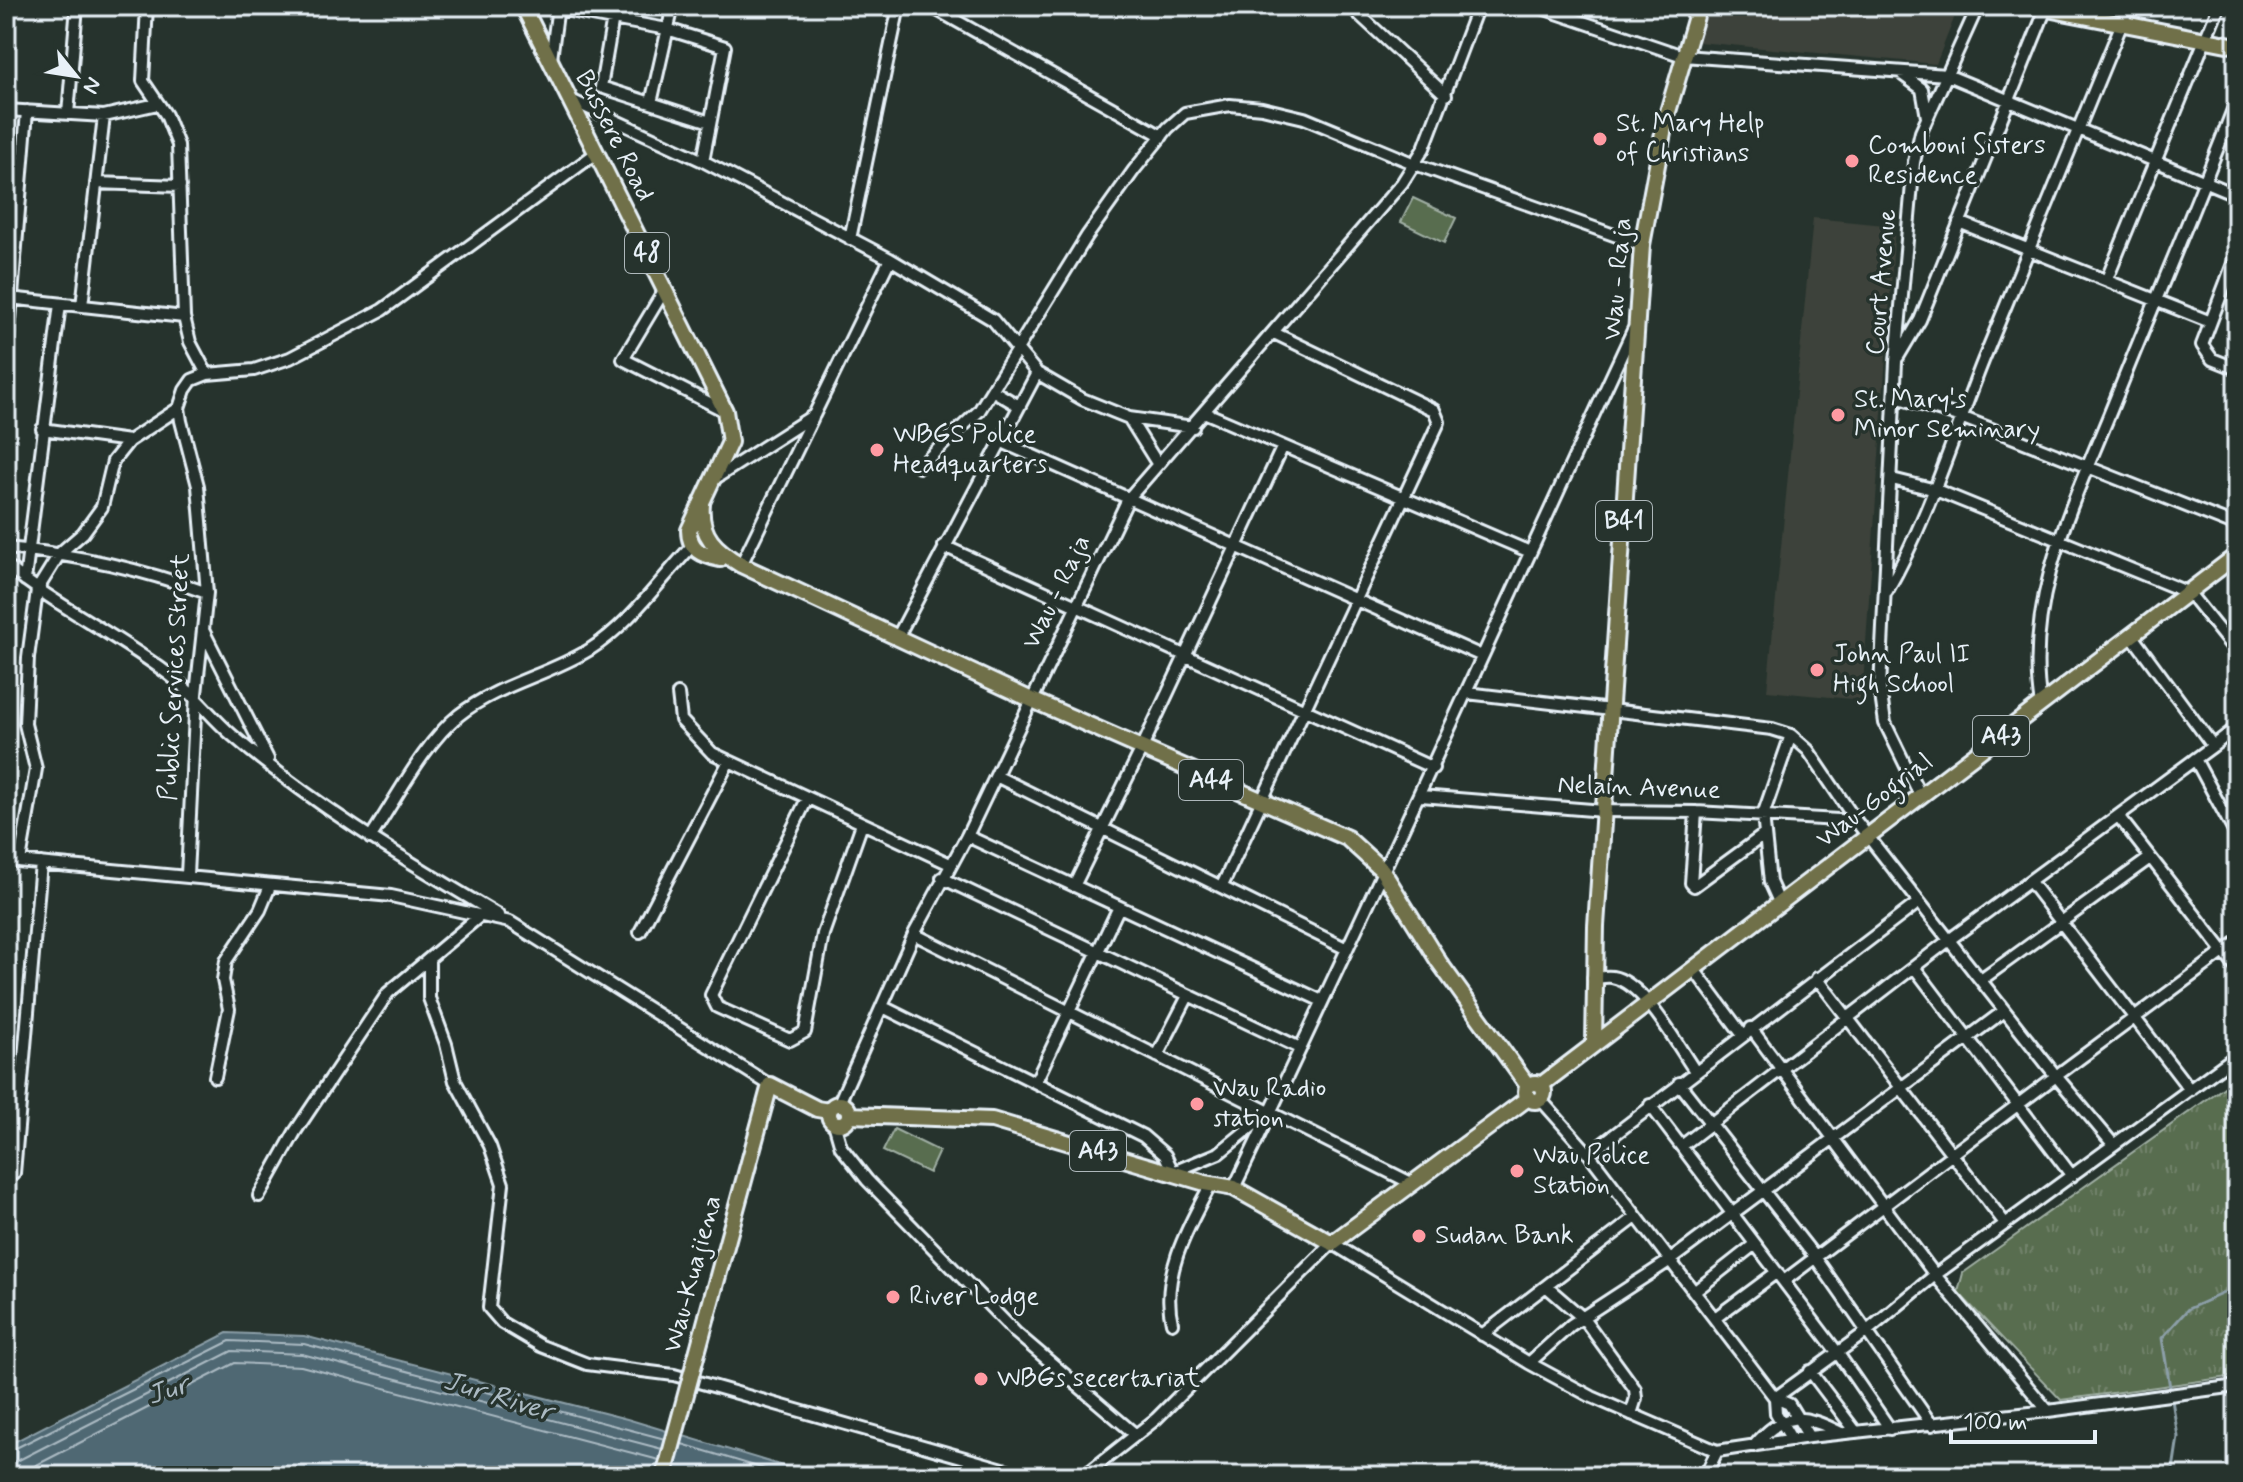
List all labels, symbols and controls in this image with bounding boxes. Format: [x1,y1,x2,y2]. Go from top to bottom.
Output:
north arrow [36,36,116,116]
street label: Bussere Road [566,65,662,207]
text: N [76,72,107,98]
place label: St. Mary Help of Christians [1616,107,1764,171]
place label: Comboni Sisters Residence [1868,129,2046,193]
marker: St. Mary Help of Christians [1591,130,1609,148]
marker: Comboni Sisters Residence [1843,152,1861,170]
street label: Court Avenue [1859,207,1905,357]
street label: Wau - Raja [1596,216,1640,342]
road number: 48 [625,233,669,273]
place label: St. Mary's Minor Seminary [1854,383,2040,447]
marker: St. Mary's Minor Seminary [1829,406,1847,424]
place label: WBGS Police Headquarters [893,418,1047,482]
marker: WBGS Police Headquarters [868,441,886,459]
road number: B41 [1596,501,1652,541]
street label: Wau - Raja [1015,529,1099,655]
street label: Public Services Street [152,552,198,802]
place label: John Paul II High School [1833,638,1970,705]
marker: John Paul II High School [1808,661,1826,679]
road number: A43 [1973,716,2029,756]
street label: Wau-Gogrial [1810,746,1942,859]
road number: A44 [1179,760,1243,800]
street label: Nelain Avenue [1557,768,1721,808]
place label: Wau Radio station [1213,1072,1326,1136]
marker: Wau Radio station [1188,1095,1206,1113]
road number: A43 [1070,1131,1126,1171]
place label: Wau Police Station [1533,1139,1650,1203]
marker: Wau Police Station [1508,1162,1526,1180]
street label: Wau-Kuajiena [656,1192,730,1356]
place label: Sudan Bank [1435,1219,1574,1253]
marker: Sudan Bank [1410,1227,1428,1245]
place label: River Lodge [909,1280,1039,1316]
marker: River Lodge [884,1288,902,1306]
place label: WBGs secertariat [997,1362,1200,1396]
water label: Jur River [439,1363,560,1432]
water label: Jur [143,1366,197,1415]
marker: WBGs secertariat [972,1370,990,1388]
scale bar [1951,1394,2095,1444]
text: 100 m [1963,1408,2027,1439]

